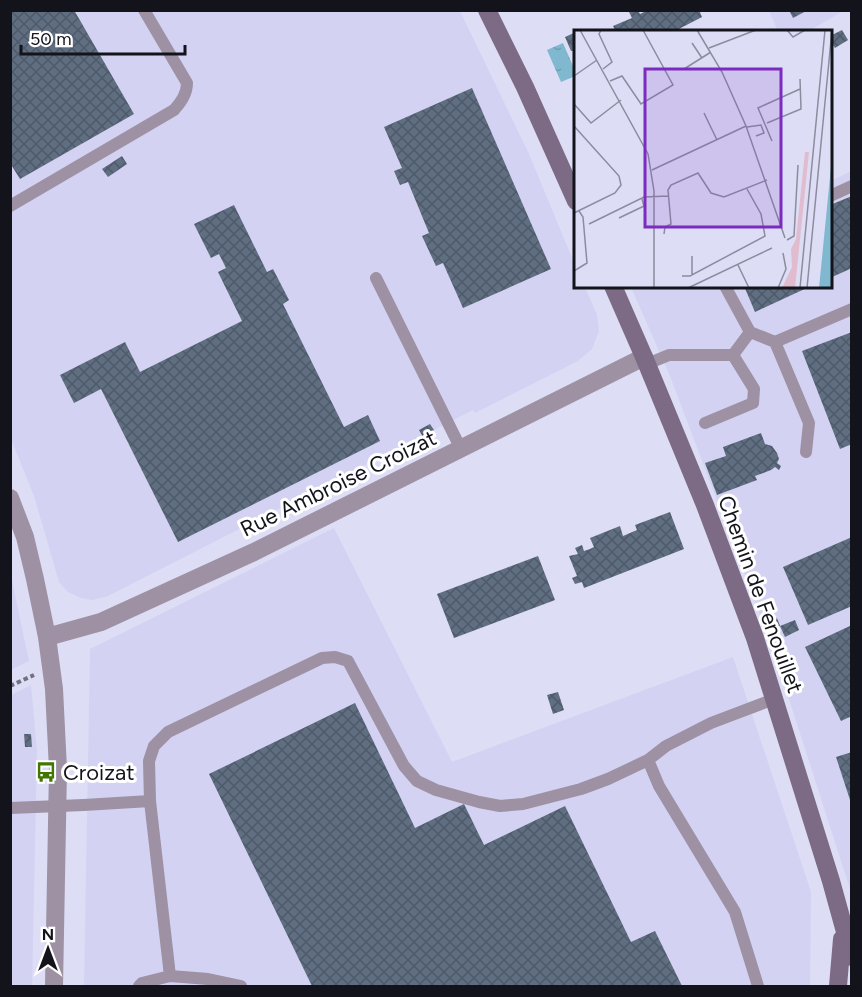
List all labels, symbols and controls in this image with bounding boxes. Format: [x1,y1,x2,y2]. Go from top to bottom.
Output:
scale bar [21,18,184,56]
text: 50 m [30,28,72,50]
inset map [574,30,832,288]
street label: Rue Ambroise Croizat [236,424,441,543]
street label: Chemin de Fenouillet [712,492,809,697]
place label: Croizat [63,759,135,786]
bus stop icon: Croizat [34,760,58,784]
north arrow [18,919,78,979]
text: N [42,925,54,944]

